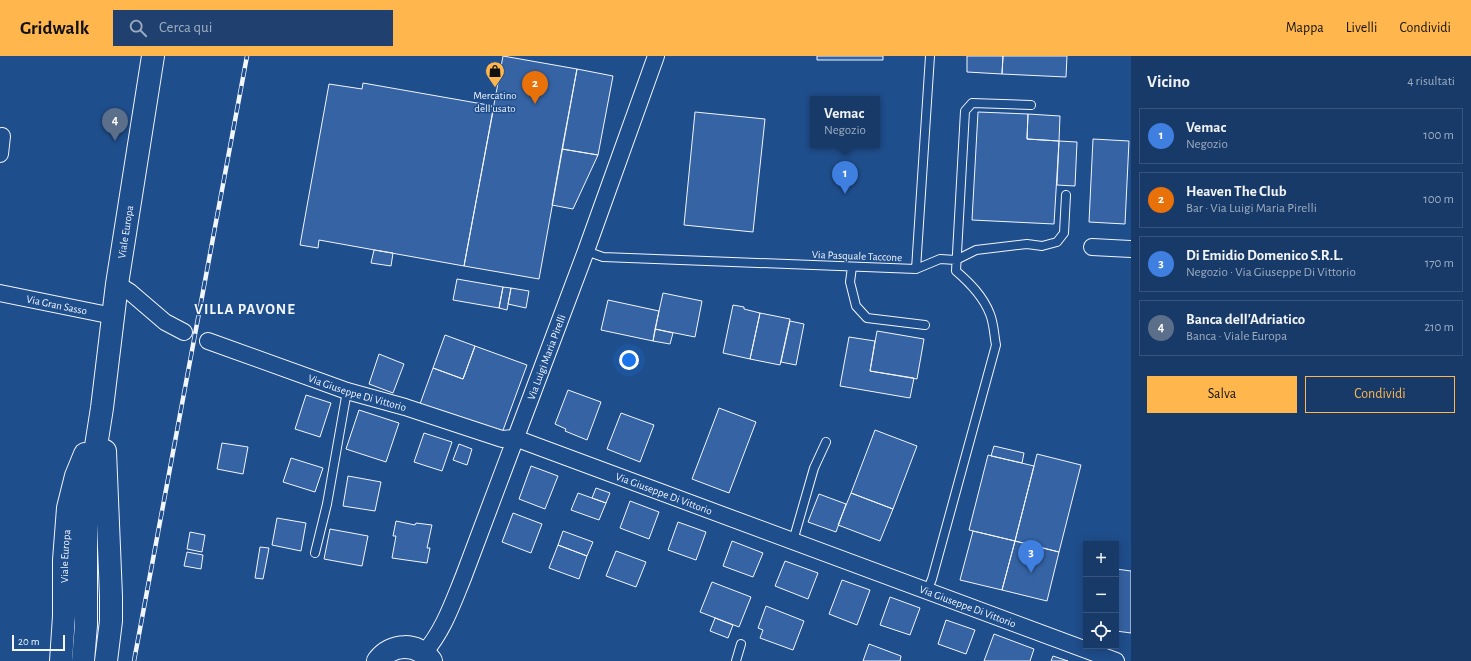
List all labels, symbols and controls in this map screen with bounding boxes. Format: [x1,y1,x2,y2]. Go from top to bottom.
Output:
search box [113,10,393,46]
icon: search [127,17,149,39]
text: Gridwalk [20,19,89,38]
text: Cerca qui [159,20,212,35]
text: Mappa [1286,21,1324,35]
text: Livelli [1346,21,1377,35]
text: Condividi [1399,21,1451,35]
shop icon: Mercatino dell'usato [484,60,506,88]
pin: 2 [522,71,548,104]
text: Vicino [1147,73,1190,90]
text: 4 risultati [1407,75,1455,88]
place label: Mercatino dell'usato [473,90,517,114]
popup [810,96,880,148]
text: Vemac [824,106,864,121]
pin: 4 [102,108,128,141]
text: Vemac [1186,120,1226,135]
text: Negozio [824,124,866,137]
text: 1 [1159,129,1163,142]
text: 100 m [1423,129,1454,142]
text: Negozio [1186,138,1228,151]
pin: 1 [832,161,858,194]
text: Heaven The Club [1186,184,1287,199]
text: 2 [1158,193,1164,206]
text: 100 m [1423,193,1454,206]
text: Bar · Via Luigi Maria Pirelli [1186,202,1317,215]
street label: Viale Europa [116,204,135,259]
text: Di Emidio Domenico S.R.L. [1186,248,1343,263]
street label: Via Pasquale Taccone [812,249,902,263]
text: 3 [1158,257,1164,270]
text: 170 m [1425,257,1454,270]
text: Negozio · Via Giuseppe Di Vittorio [1186,266,1356,279]
street label: Via Gran Sasso [25,293,88,316]
district label: VILLA PAVONE [194,302,296,317]
text: Banca dell'Adriatico [1186,312,1305,327]
street label: Via Luigi Maria Pirelli [525,313,567,401]
text: 4 [1158,321,1164,334]
text: 210 m [1424,321,1454,334]
text: Banca · Viale Europa [1186,330,1287,343]
your location [619,350,639,370]
street label: Via Giuseppe Di Vittorio [307,372,408,413]
button: Salva [1147,376,1297,413]
button: Condividi [1305,376,1455,413]
street label: Via Giuseppe Di Vittorio [614,470,714,516]
street label: Viale Europa [59,529,72,583]
pin: 3 [1018,540,1044,573]
map controls [1083,541,1119,649]
button: + [1083,541,1119,577]
button: − [1083,577,1119,613]
street label: Via Giuseppe Di Vittorio [918,583,1018,629]
button: locate [1083,613,1119,649]
scale bar [12,633,65,652]
text: 20 m [18,636,39,647]

